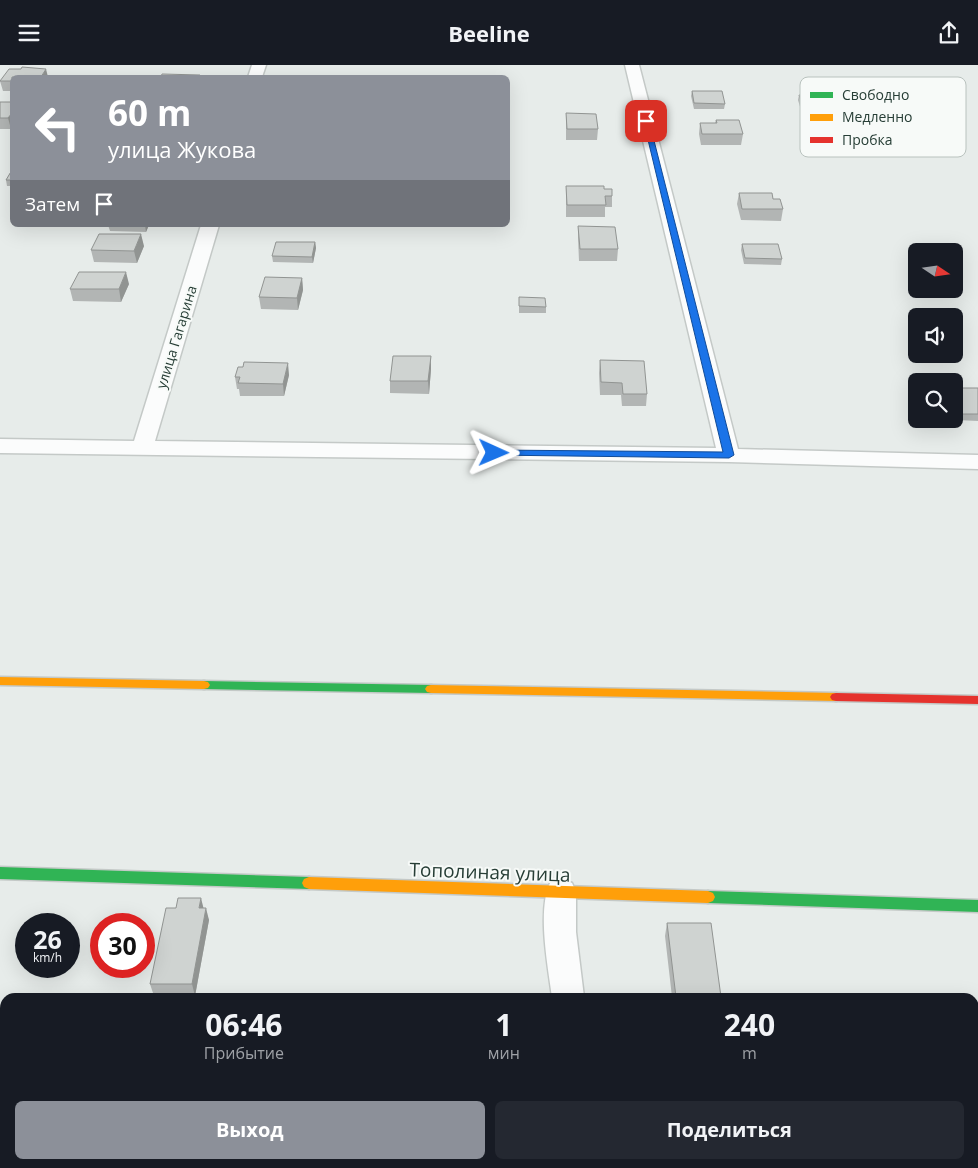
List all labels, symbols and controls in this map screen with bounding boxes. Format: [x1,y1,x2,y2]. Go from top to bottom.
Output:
text: Beeline [448,18,530,48]
icon: menu [15,19,43,47]
icon: share [935,19,963,47]
legend [800,77,966,157]
text: Свободно [842,85,909,104]
text: 60 m [108,89,191,136]
icon: left [25,95,90,160]
pin [625,100,667,142]
icon: arrive [632,107,660,135]
text: Медленно [842,107,913,126]
text: Пробка [842,130,893,149]
text: улица Жукова [108,134,256,164]
icon: arrive [90,190,118,218]
text: Затем [25,191,80,217]
north arrow [908,243,962,297]
map controls [908,243,963,428]
street label: улица Гагарина [151,283,201,391]
button: sound [908,308,963,363]
button: search [908,373,963,428]
position arrow [467,426,519,478]
street label: Тополиная улица [409,856,571,888]
speed limit sign: 30 [90,913,155,978]
text: 26 [33,922,62,956]
text: km/h [33,949,62,966]
text: 06:46 [205,1004,282,1045]
text: 1 [495,1004,512,1045]
text: 240 [724,1004,775,1045]
text: Прибытие [204,1042,284,1064]
text: мин [488,1042,520,1064]
text: m [742,1042,757,1064]
button: Выход [15,1101,485,1159]
button: Поделиться [495,1101,964,1159]

